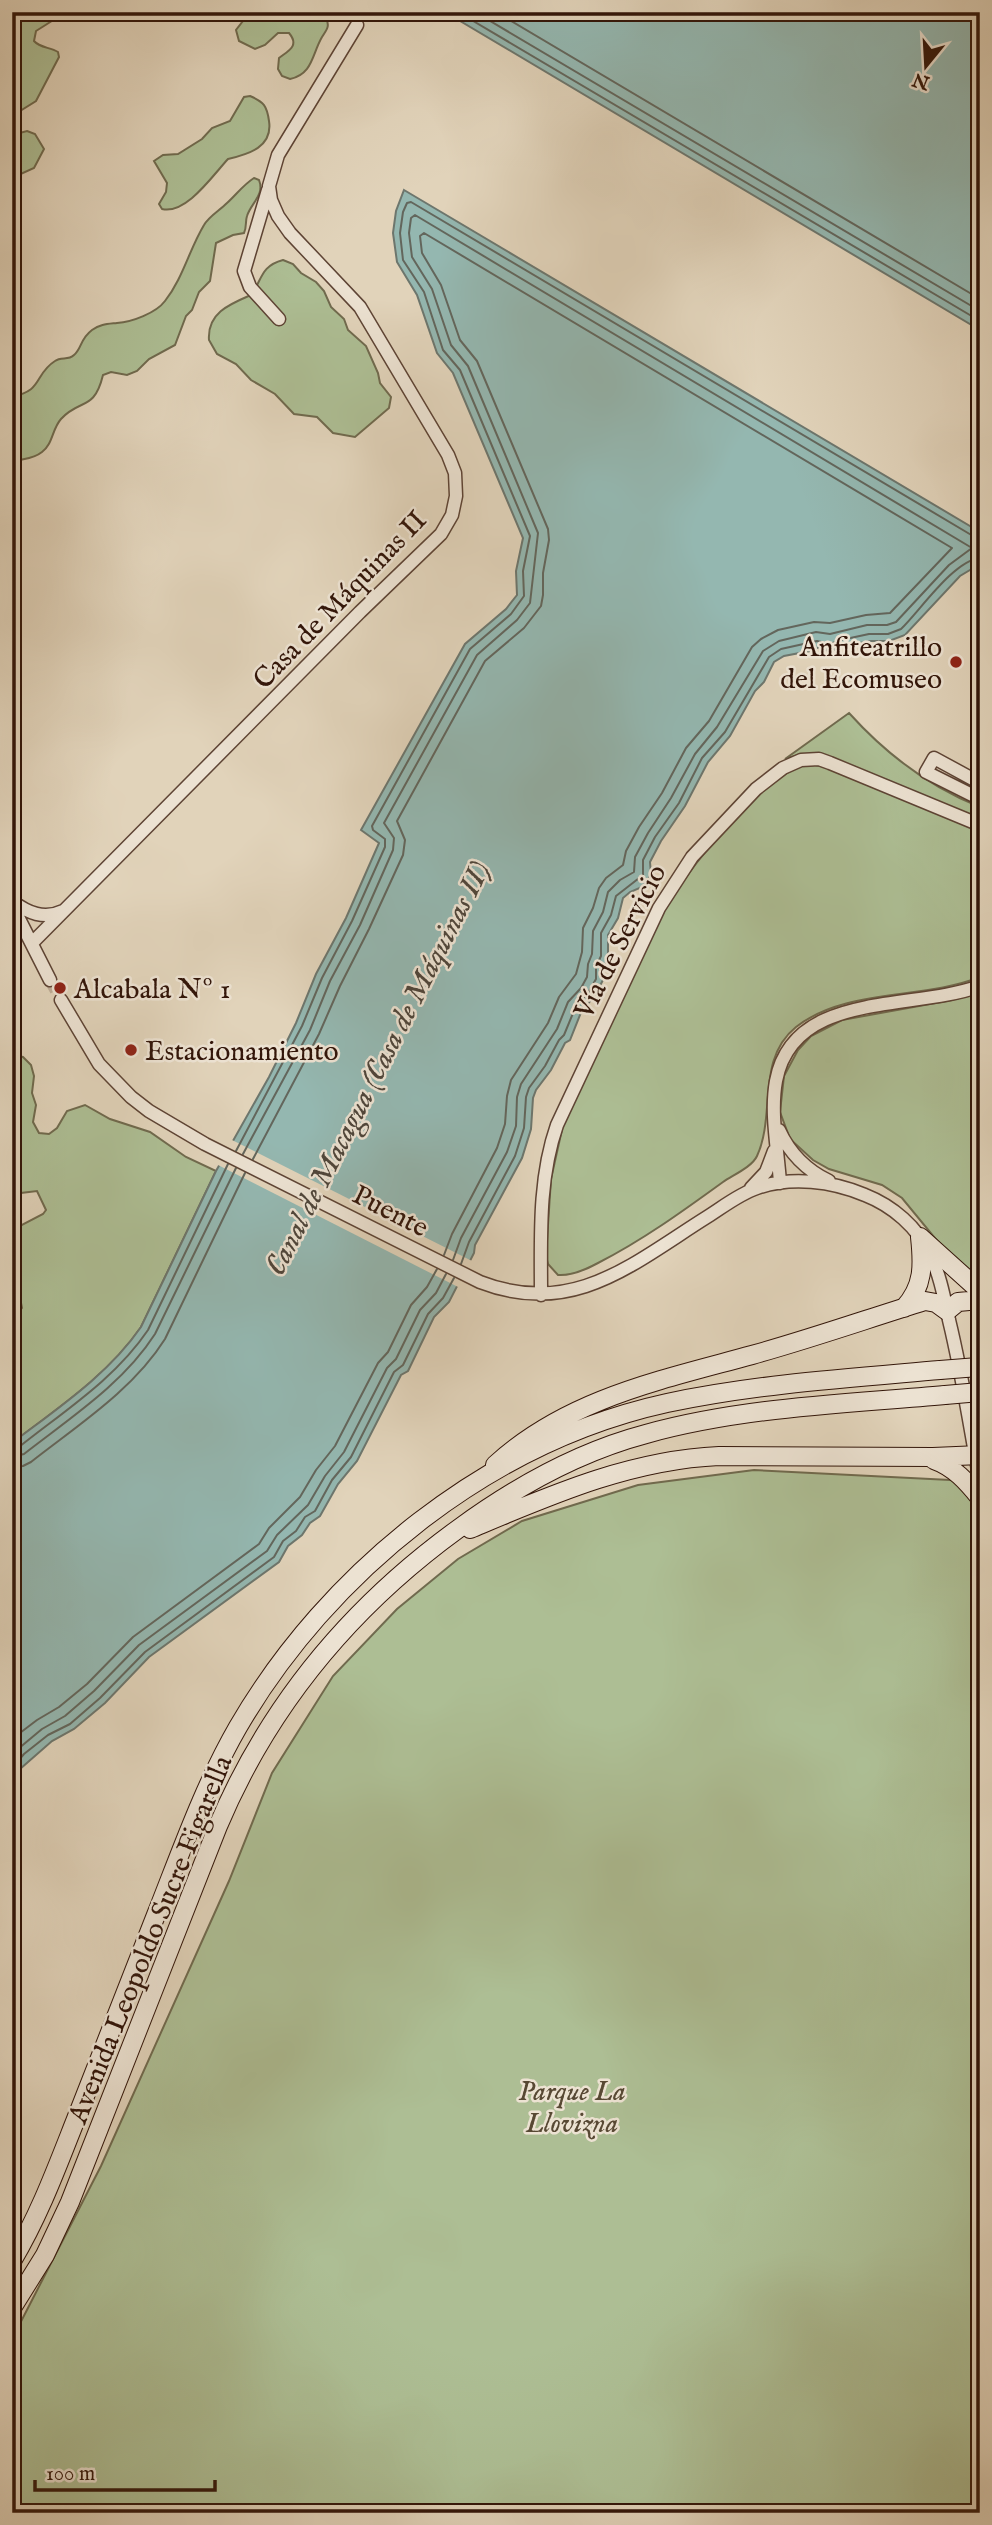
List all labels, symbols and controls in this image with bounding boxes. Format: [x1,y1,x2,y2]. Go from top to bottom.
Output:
north arrow [890,32,960,102]
text: N [909,66,934,95]
street label: Casa de Máquinas II [246,504,435,698]
place label: Anfiteatrillo del Ecomuseo [780,631,942,698]
marker: Anfiteatrillo del Ecomuseo [948,654,964,670]
water label: Canal de Macagua (Casa de Máquinas II) [257,855,500,1282]
street label: Vía de Servicio [567,859,675,1026]
place label: Alcabala Nº 1 [73,973,230,1008]
marker: Alcabala Nº 1 [52,980,68,996]
place label: Estacionamiento [145,1035,339,1070]
marker: Estacionamiento [123,1042,139,1058]
street label: Puente [346,1178,434,1246]
street label: Avenida Leopoldo Sucre Figarella [61,1750,242,2130]
park label: Parque La Llovizna [518,2075,626,2142]
scale bar [35,2448,215,2492]
text: 100 m [46,2461,95,2488]

